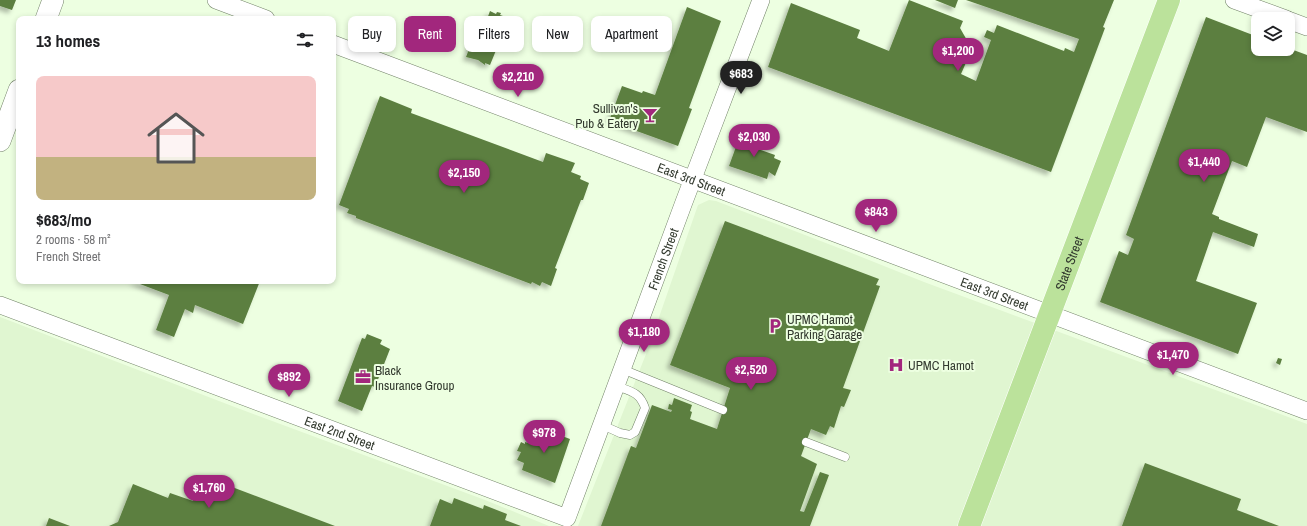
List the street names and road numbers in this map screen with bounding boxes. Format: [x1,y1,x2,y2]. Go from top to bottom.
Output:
street label: East 3rd Street [655,158,728,200]
street label: French Street [644,226,682,292]
street label: State Street [1051,234,1087,293]
street label: East 3rd Street [958,273,1031,314]
street label: East 2nd Street [302,412,377,454]

